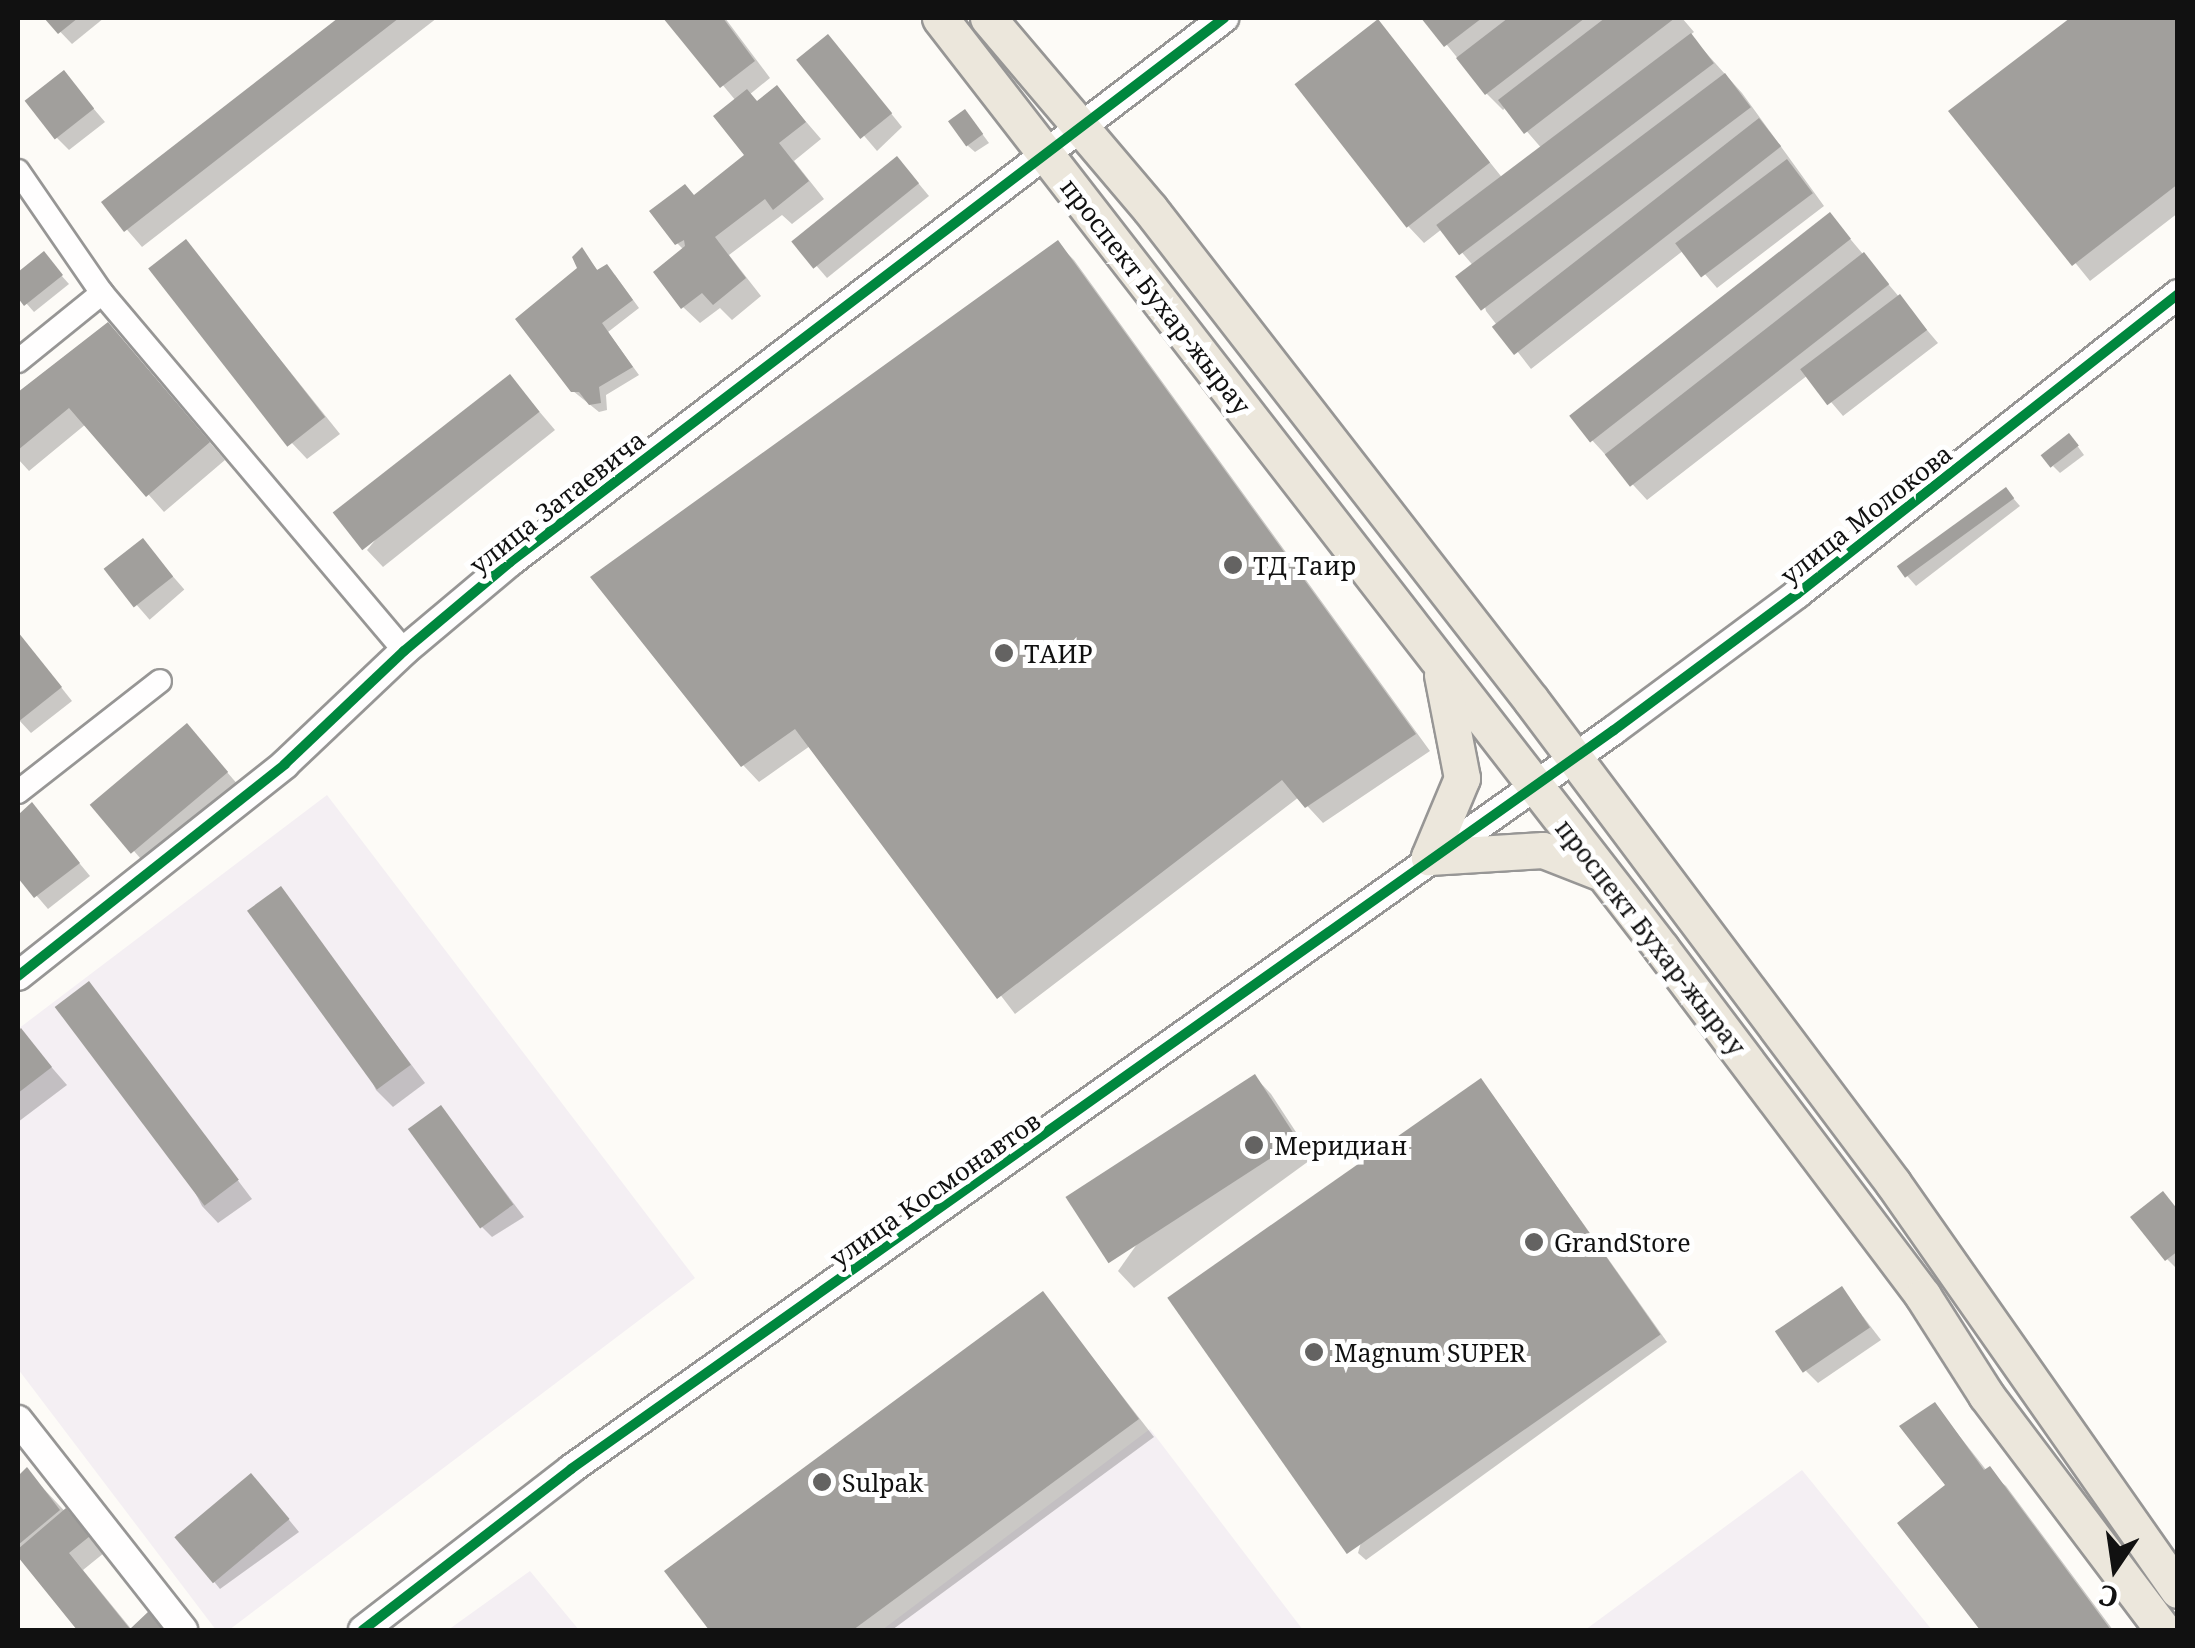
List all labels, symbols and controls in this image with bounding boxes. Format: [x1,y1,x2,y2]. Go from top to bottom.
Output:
street label: проспект Бухар-жырау [1055,172,1257,420]
street label: улица Затаевича [463,424,651,580]
street label: улица Молокова [1774,438,1958,590]
place label: ТД Таир [1253,550,1356,580]
marker: ТД Таир [1222,554,1244,576]
place label: ТАИР [1024,638,1093,668]
marker: ТАИР [993,642,1015,664]
street label: проспект Бухар-жырау [1550,813,1752,1061]
street label: улица Космонавтов [824,1105,1046,1273]
place label: Меридиан [1274,1130,1407,1160]
marker: Меридиан [1243,1134,1265,1156]
place label: GrandStore [1554,1227,1691,1257]
marker: GrandStore [1523,1231,1545,1253]
place label: Magnum SUPER [1334,1337,1526,1367]
marker: Magnum SUPER [1303,1341,1325,1363]
place label: Sulpak [842,1467,923,1497]
marker: Sulpak [811,1471,833,1493]
north arrow [2065,1518,2165,1618]
text: С [2095,1577,2122,1618]

